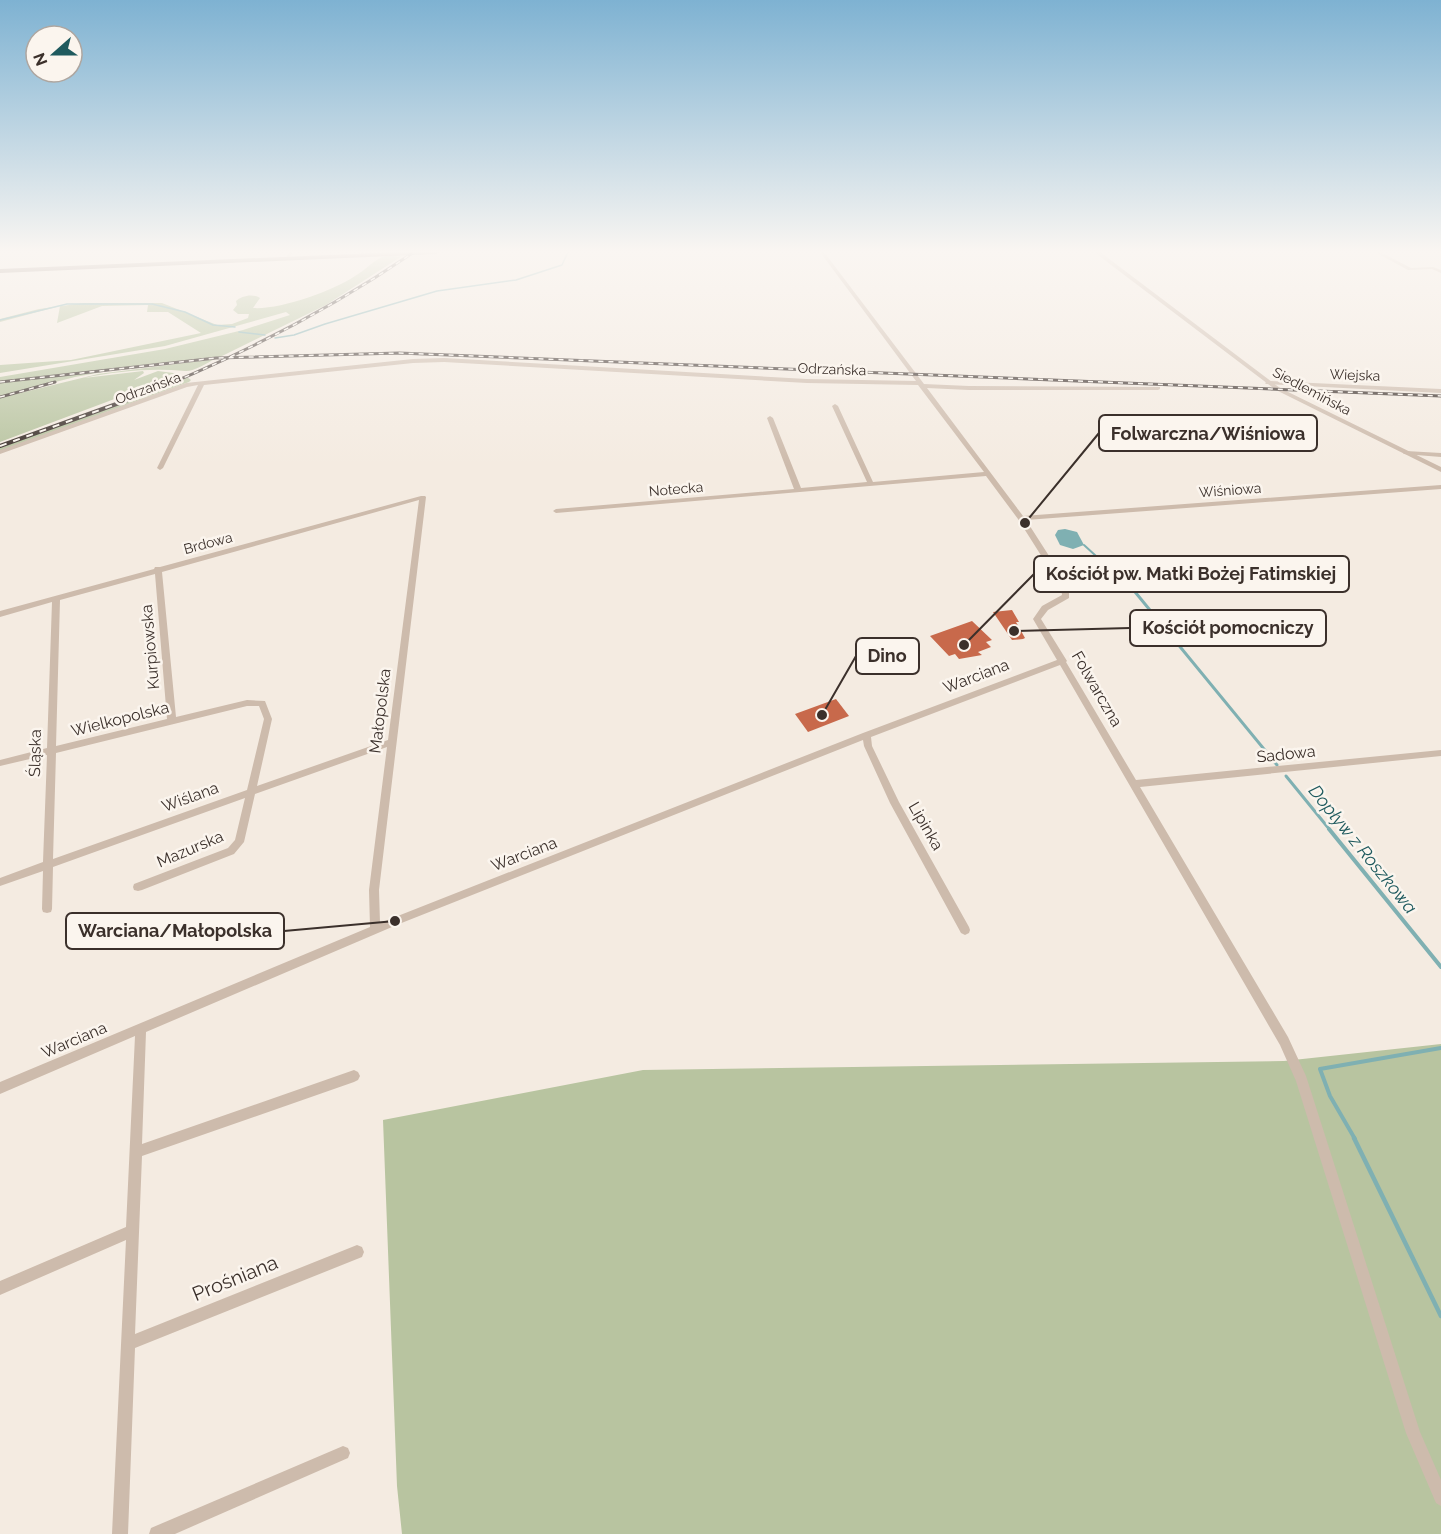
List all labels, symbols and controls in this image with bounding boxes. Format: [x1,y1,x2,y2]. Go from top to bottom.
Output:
north arrow [24,24,84,84]
text: N [29,50,52,68]
street label: Odrzańska [797,360,867,378]
street label: Siedlemińska [1270,364,1354,418]
street label: Wiejska [1329,366,1381,384]
street label: Odrzańska [113,369,183,407]
callout: Folwarczna/Wiśniowa [1099,415,1317,451]
text: Folwarczna/Wiśniowa [1111,423,1305,444]
street label: Notecka [648,479,704,499]
street label: Wiśniowa [1198,480,1262,500]
street label: Brdowa [182,529,234,557]
callout: Kościół pw. Matki Bożej Fatimskiej [1034,556,1349,592]
text: Kościół pw. Matki Bożej Fatimskiej [1046,563,1336,584]
street label: Kurpiowska [137,604,163,690]
callout: Kościół pomocniczy [1130,610,1326,646]
text: Kościół pomocniczy [1142,617,1314,638]
callout: Dino [856,638,919,674]
text: Dino [867,645,907,666]
street label: Folwarczna [1068,648,1126,730]
street label: Warciana [940,655,1012,697]
street label: Małopolska [365,667,395,755]
street label: Wielkopolska [69,698,171,740]
street label: Śląska [24,729,45,777]
street label: Sadowa [1256,741,1316,767]
street label: Wiślana [159,778,221,816]
water label: Dopływ z Roszkowa [1305,780,1422,918]
street label: Lipinka [905,798,947,854]
street label: Mazurska [154,826,226,872]
street label: Warciana [488,833,560,875]
callout: Warciana/Małopolska [66,913,284,949]
text: Warciana/Małopolska [78,920,272,941]
street label: Warciana [39,1018,109,1062]
street label: Prośniana [189,1250,281,1306]

